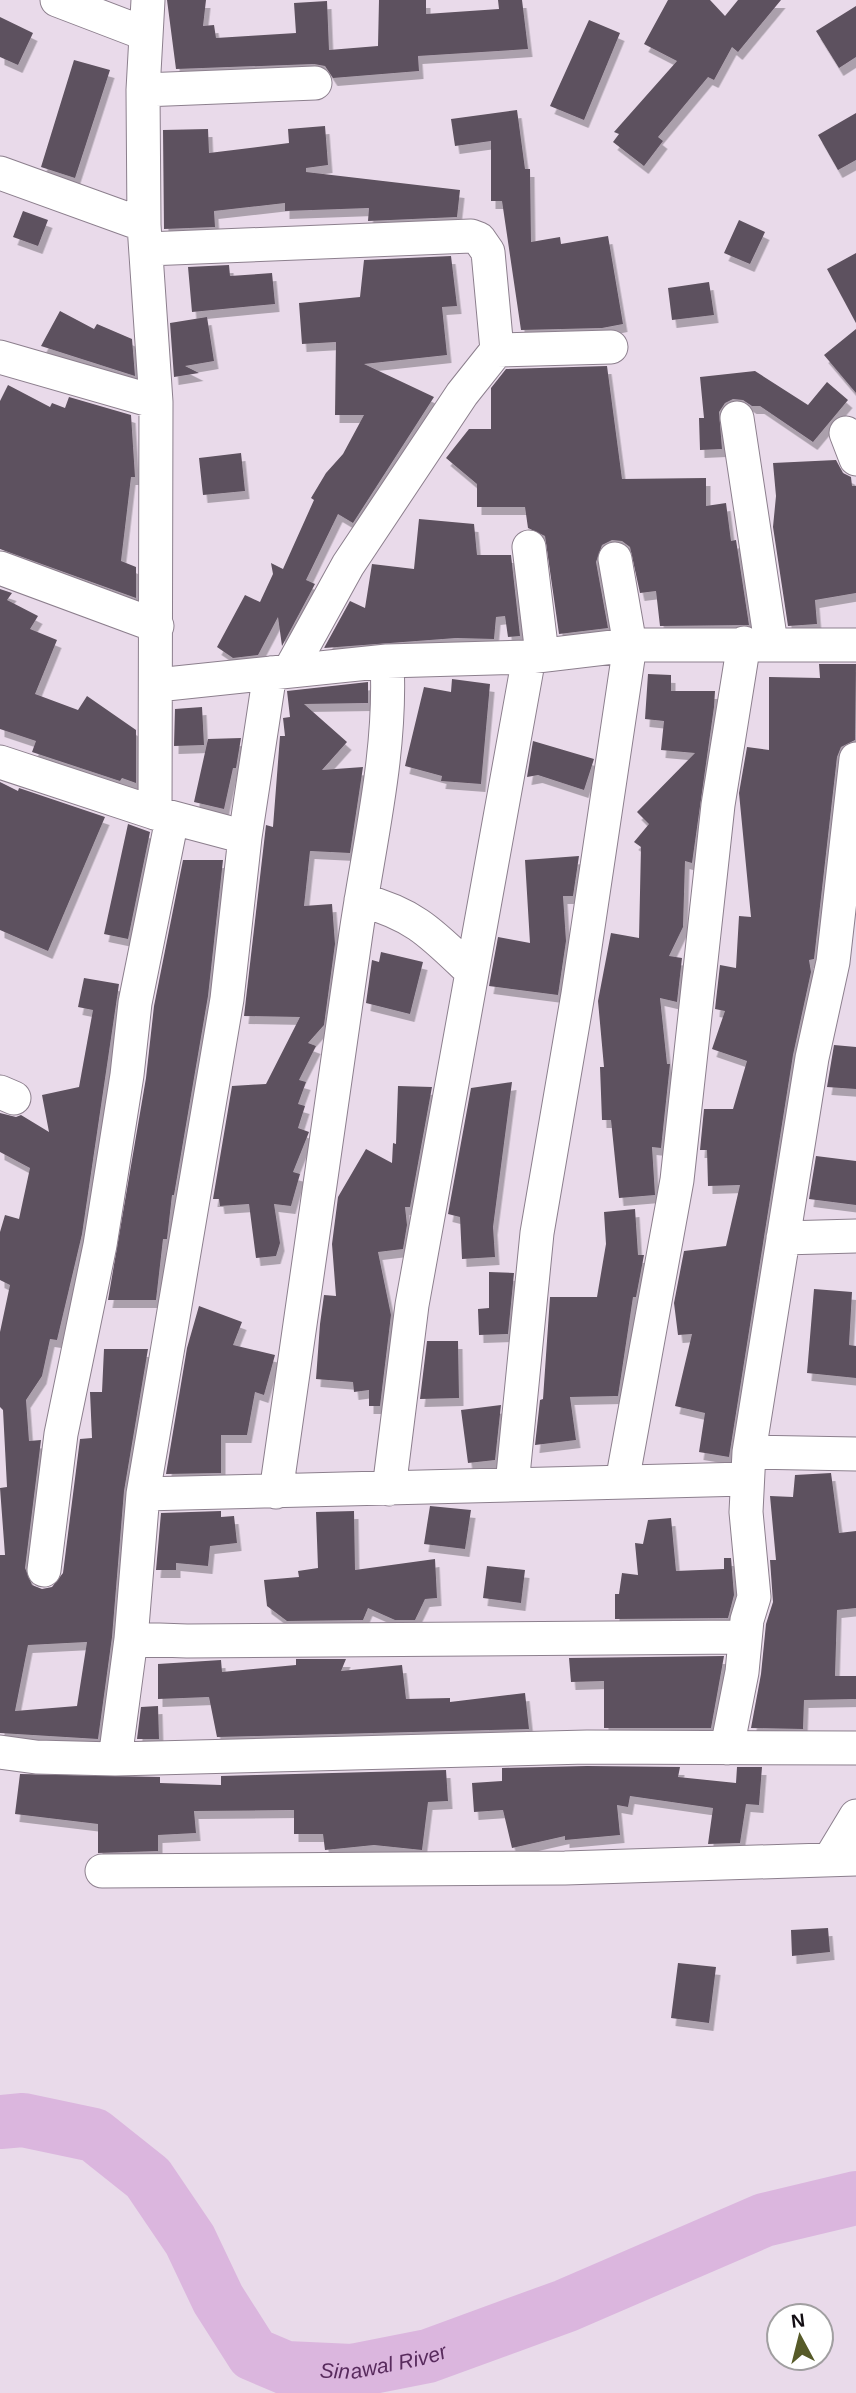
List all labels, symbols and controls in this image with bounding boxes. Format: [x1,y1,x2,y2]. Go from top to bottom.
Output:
north arrow [765,2302,835,2372]
text: N [790,2309,806,2332]
water label: Sinawal River [319,2338,451,2383]

